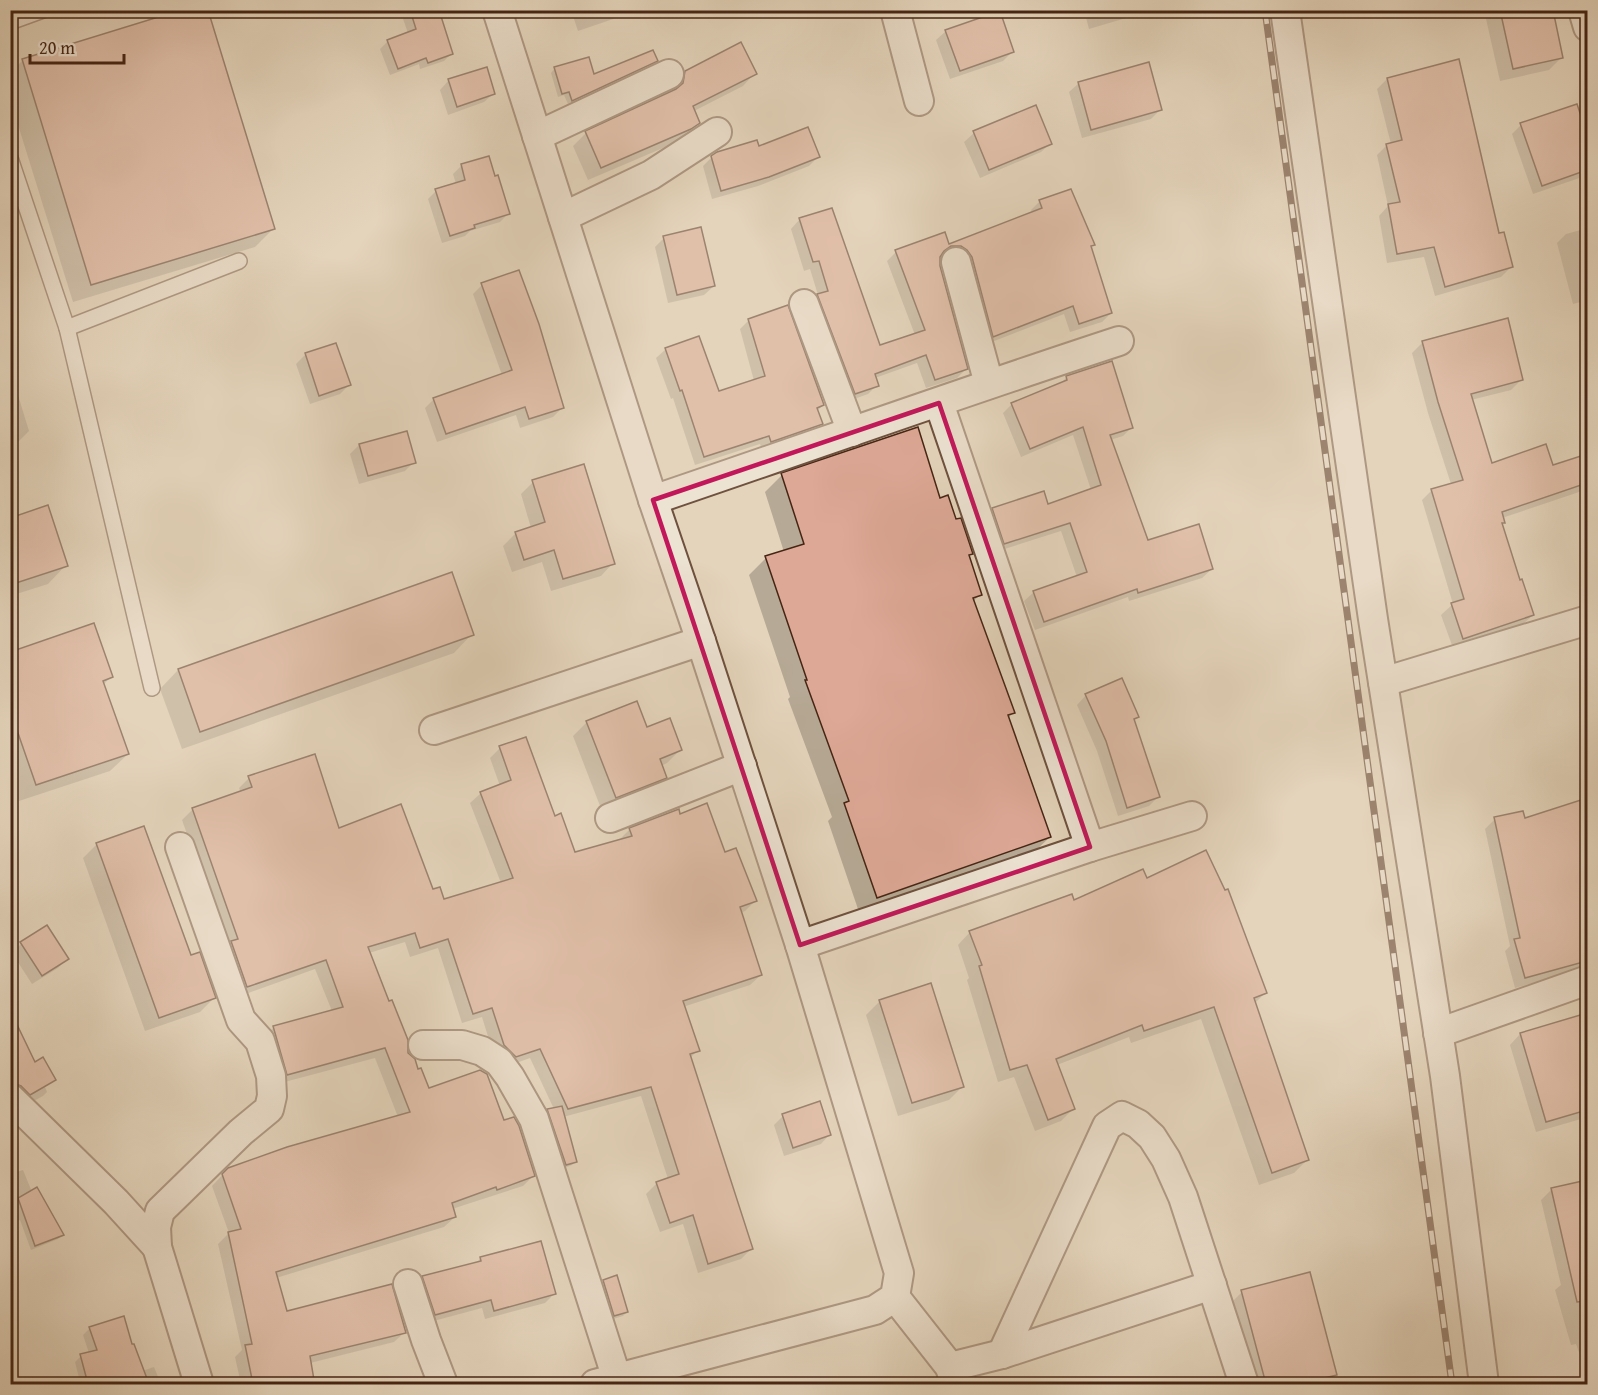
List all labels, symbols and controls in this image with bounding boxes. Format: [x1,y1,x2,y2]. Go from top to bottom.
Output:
scale bar [30,27,124,65]
text: 20 m [39,34,75,61]

